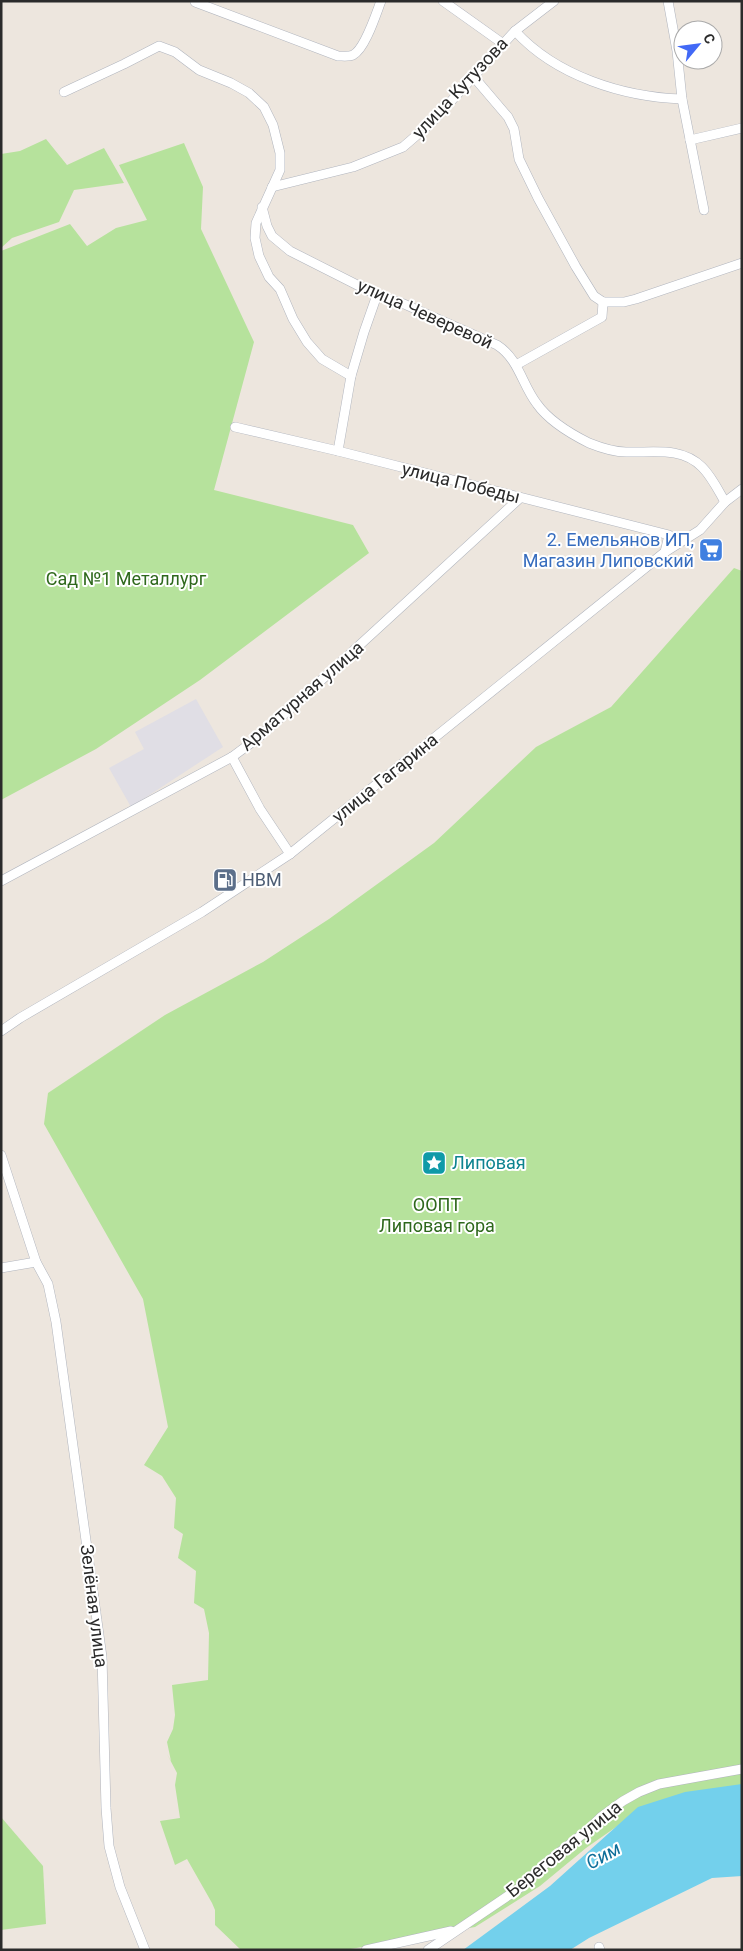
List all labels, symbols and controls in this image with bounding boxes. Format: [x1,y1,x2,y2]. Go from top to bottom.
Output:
north arrow [673,20,723,70]
text: С [700,31,719,47]
street label: улица Кутузова [407,33,512,142]
street label: улица Чеверевой [354,274,496,353]
street label: улица Победы [400,458,523,507]
place label: 2. Емельянов ИП, Магазин Липовский [523,529,694,571]
supermarket icon: 2. Емельянов ИП, Магазин Липовский [698,537,724,563]
park label: Сад №1 Металлург [46,568,207,589]
street label: Арматурная улица [236,636,367,755]
street label: улица Гагарина [328,729,442,827]
fuel station icon: НВМ [212,867,238,893]
place label: НВМ [242,869,282,890]
place icon: Липовая [421,1150,447,1176]
place label: Липовая [452,1152,526,1173]
park label: ООПТ Липовая гора [379,1194,495,1236]
street label: Зелёная улица [77,1543,112,1669]
street label: Береговая улица [502,1796,625,1901]
water label: Сим [582,1836,625,1874]

